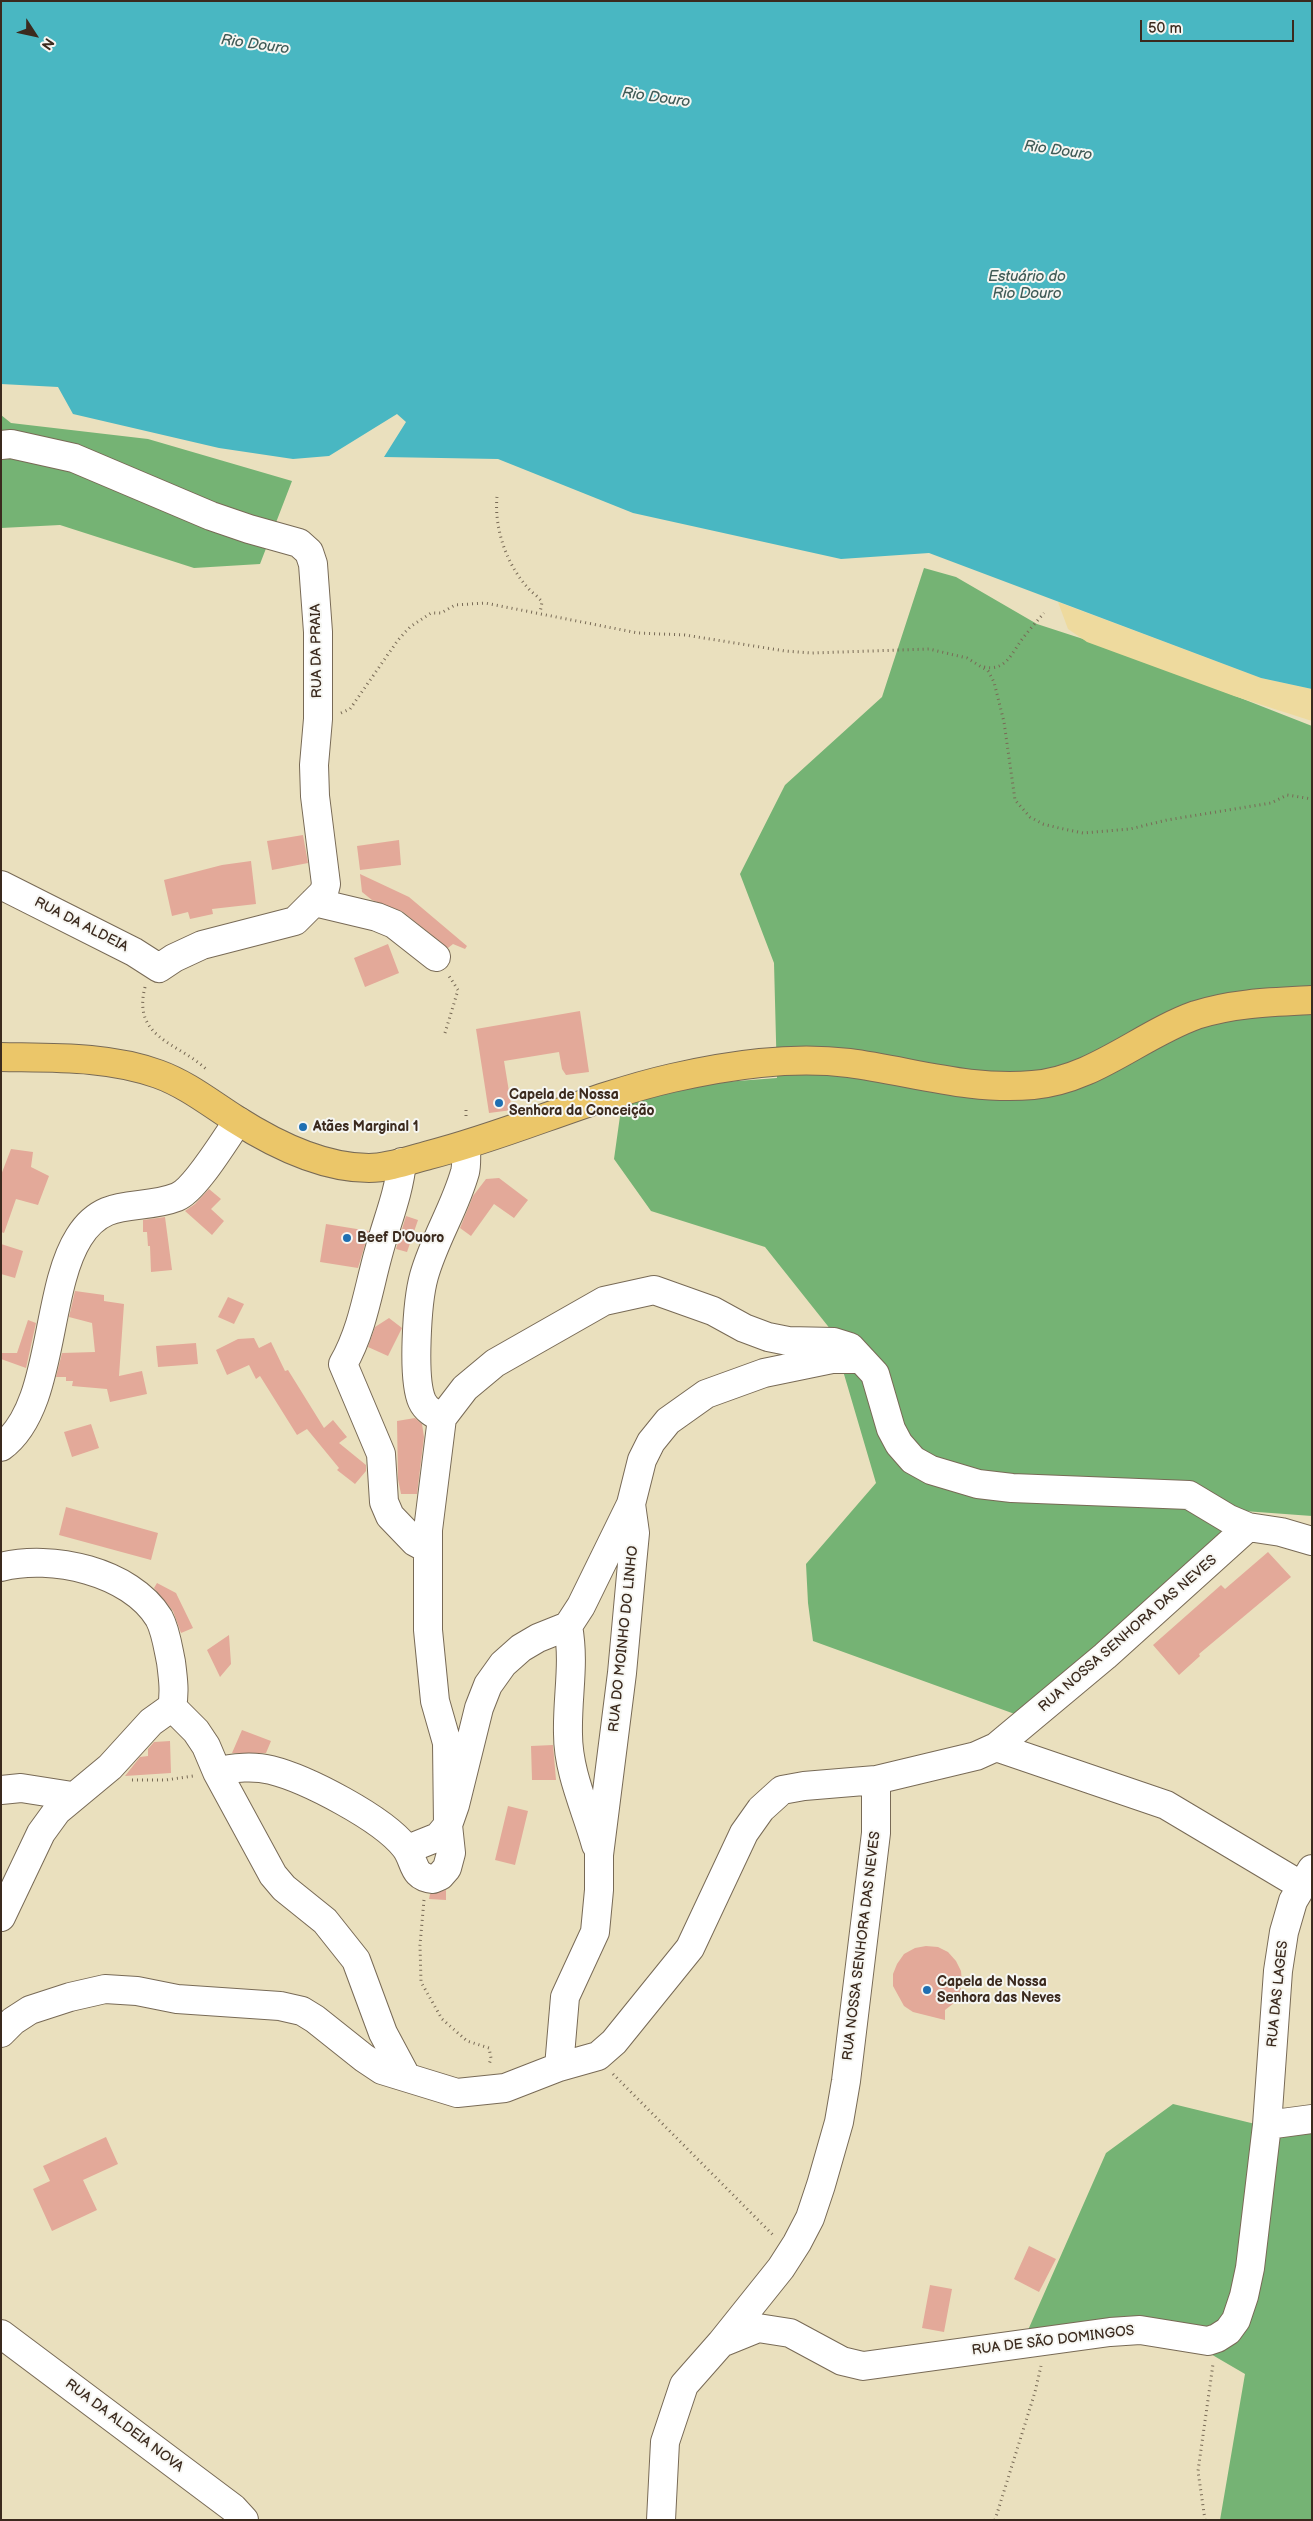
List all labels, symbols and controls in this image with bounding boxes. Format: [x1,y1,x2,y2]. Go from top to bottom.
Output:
north arrow [10,10,60,60]
scale bar [1143,10,1297,42]
text: 50 m [1148,19,1182,38]
water label: Rio Douro [220,31,290,59]
text: N [38,35,58,53]
water label: Rio Douro [621,84,691,112]
water label: Rio Douro [1023,137,1093,165]
water label: Estuário do Rio Douro [988,268,1066,303]
street label: RUA DA PRAIA [308,604,326,698]
street label: RUA DA ALDEIA [31,894,131,956]
place label: Capela de Nossa Senhora da Conceição [509,1087,655,1120]
marker: Capela de Nossa Senhora da Conceição [493,1097,505,1109]
place label: Atães Marginal 1 [313,1119,419,1135]
marker: Atães Marginal 1 [297,1121,309,1133]
place label: Beef D'Ouoro [357,1230,444,1246]
marker: Beef D'Ouoro [341,1232,353,1244]
street label: RUA DO MOINHO DO LINHO [606,1545,642,1733]
street label: RUA NOSSA SENHORA DAS NEVES [1035,1552,1221,1716]
street label: RUA NOSSA SENHORA DAS NEVES [840,1830,884,2062]
street label: RUA DAS LAGES [1264,1940,1292,2048]
place label: Capela de Nossa Senhora das Neves [937,1974,1061,2006]
marker: Capela de Nossa Senhora das Neves [921,1984,933,1996]
street label: RUA DE SÃO DOMINGOS [971,2323,1135,2359]
street label: RUA DA ALDEIA NOVA [61,2376,187,2476]

